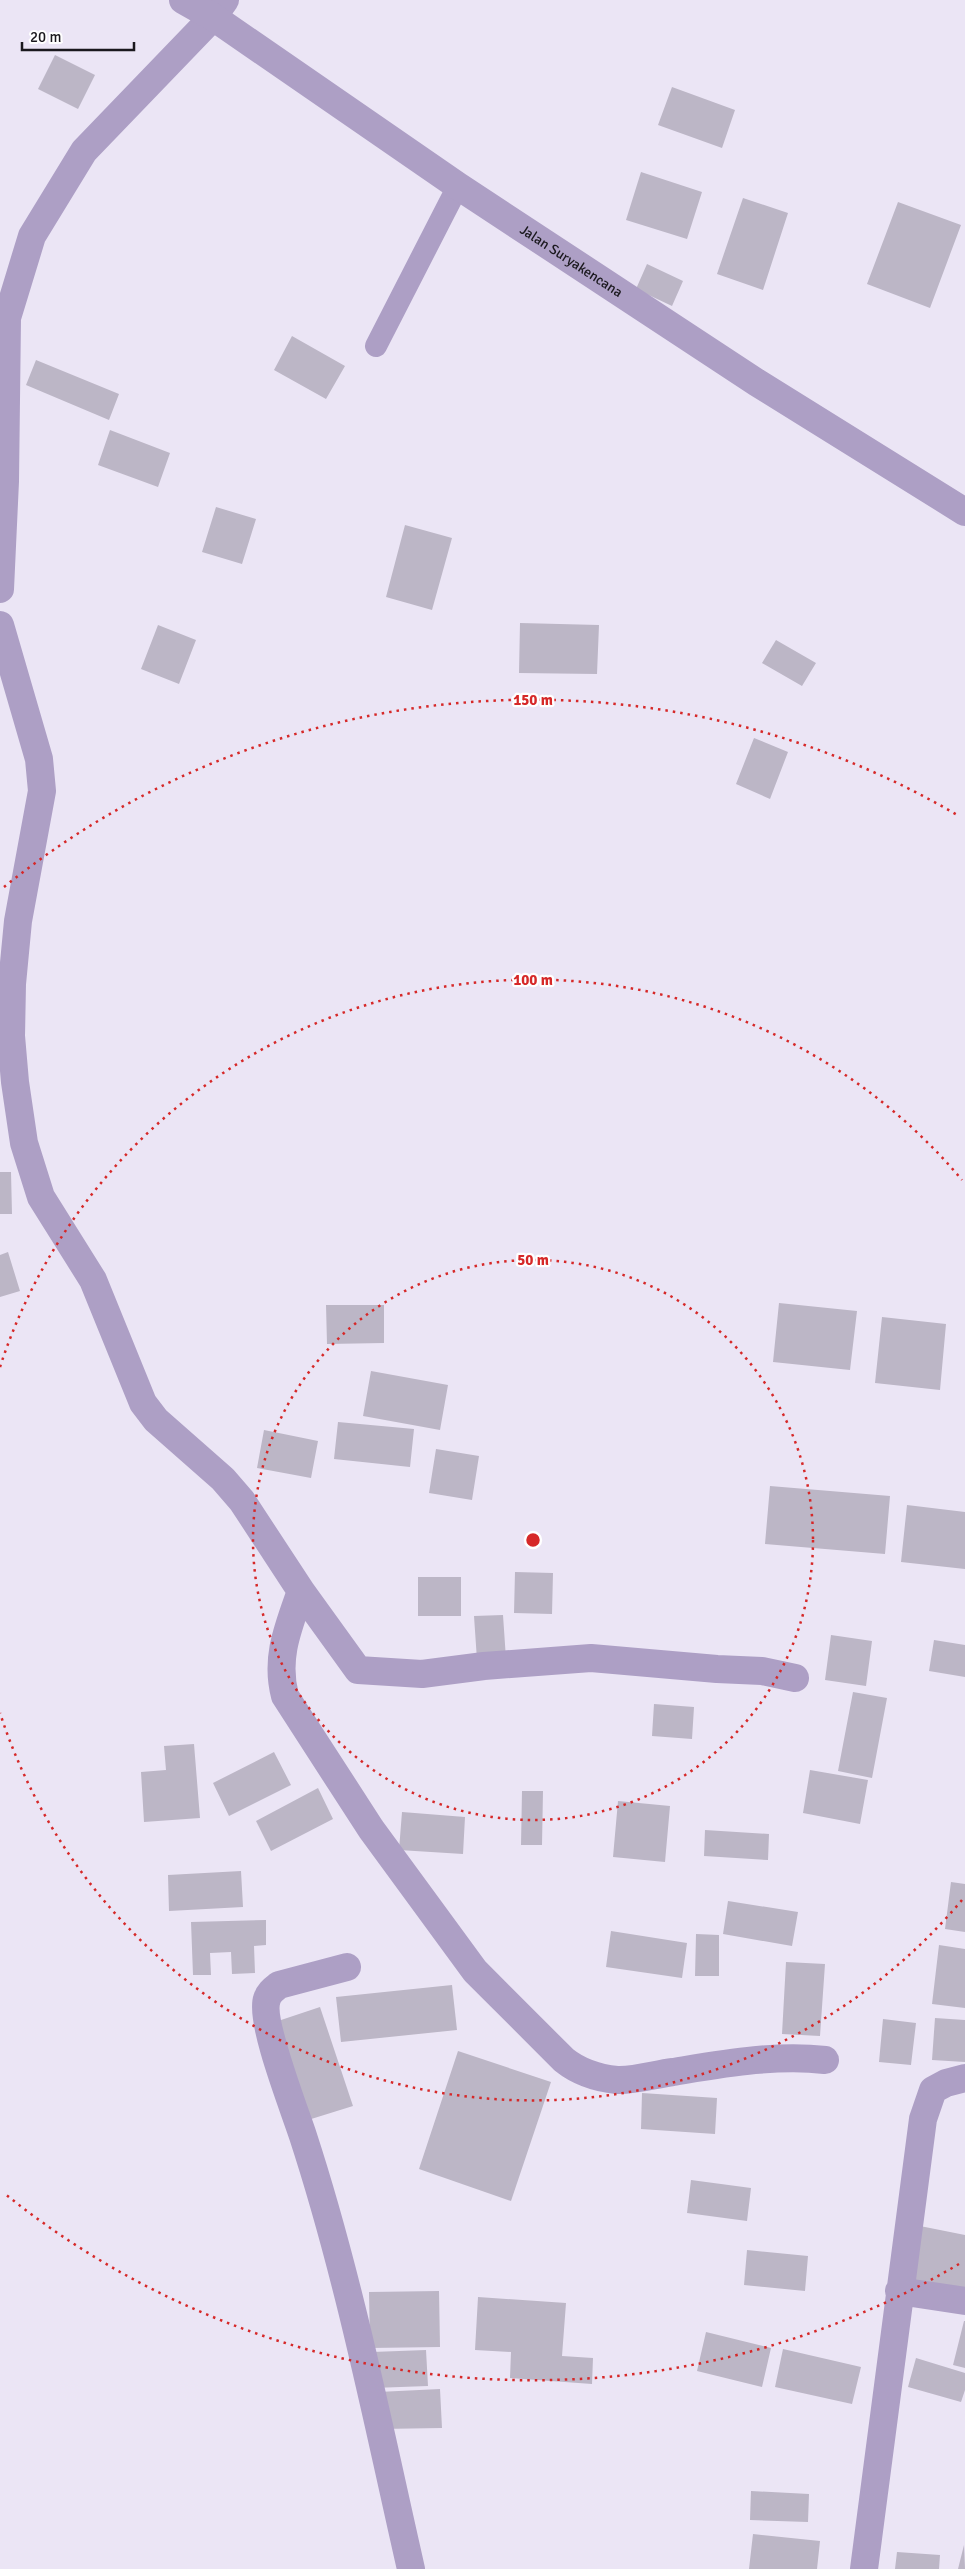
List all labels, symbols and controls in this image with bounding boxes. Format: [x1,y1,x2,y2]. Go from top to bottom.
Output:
scale bar [22,20,135,52]
text: 20 m [30,28,61,46]
street label: Jalan Suryakencana [517,221,626,301]
text: 150 m [513,691,553,709]
text: 100 m [513,971,553,989]
text: 50 m [517,1251,549,1269]
centre of rings [524,1531,542,1549]

